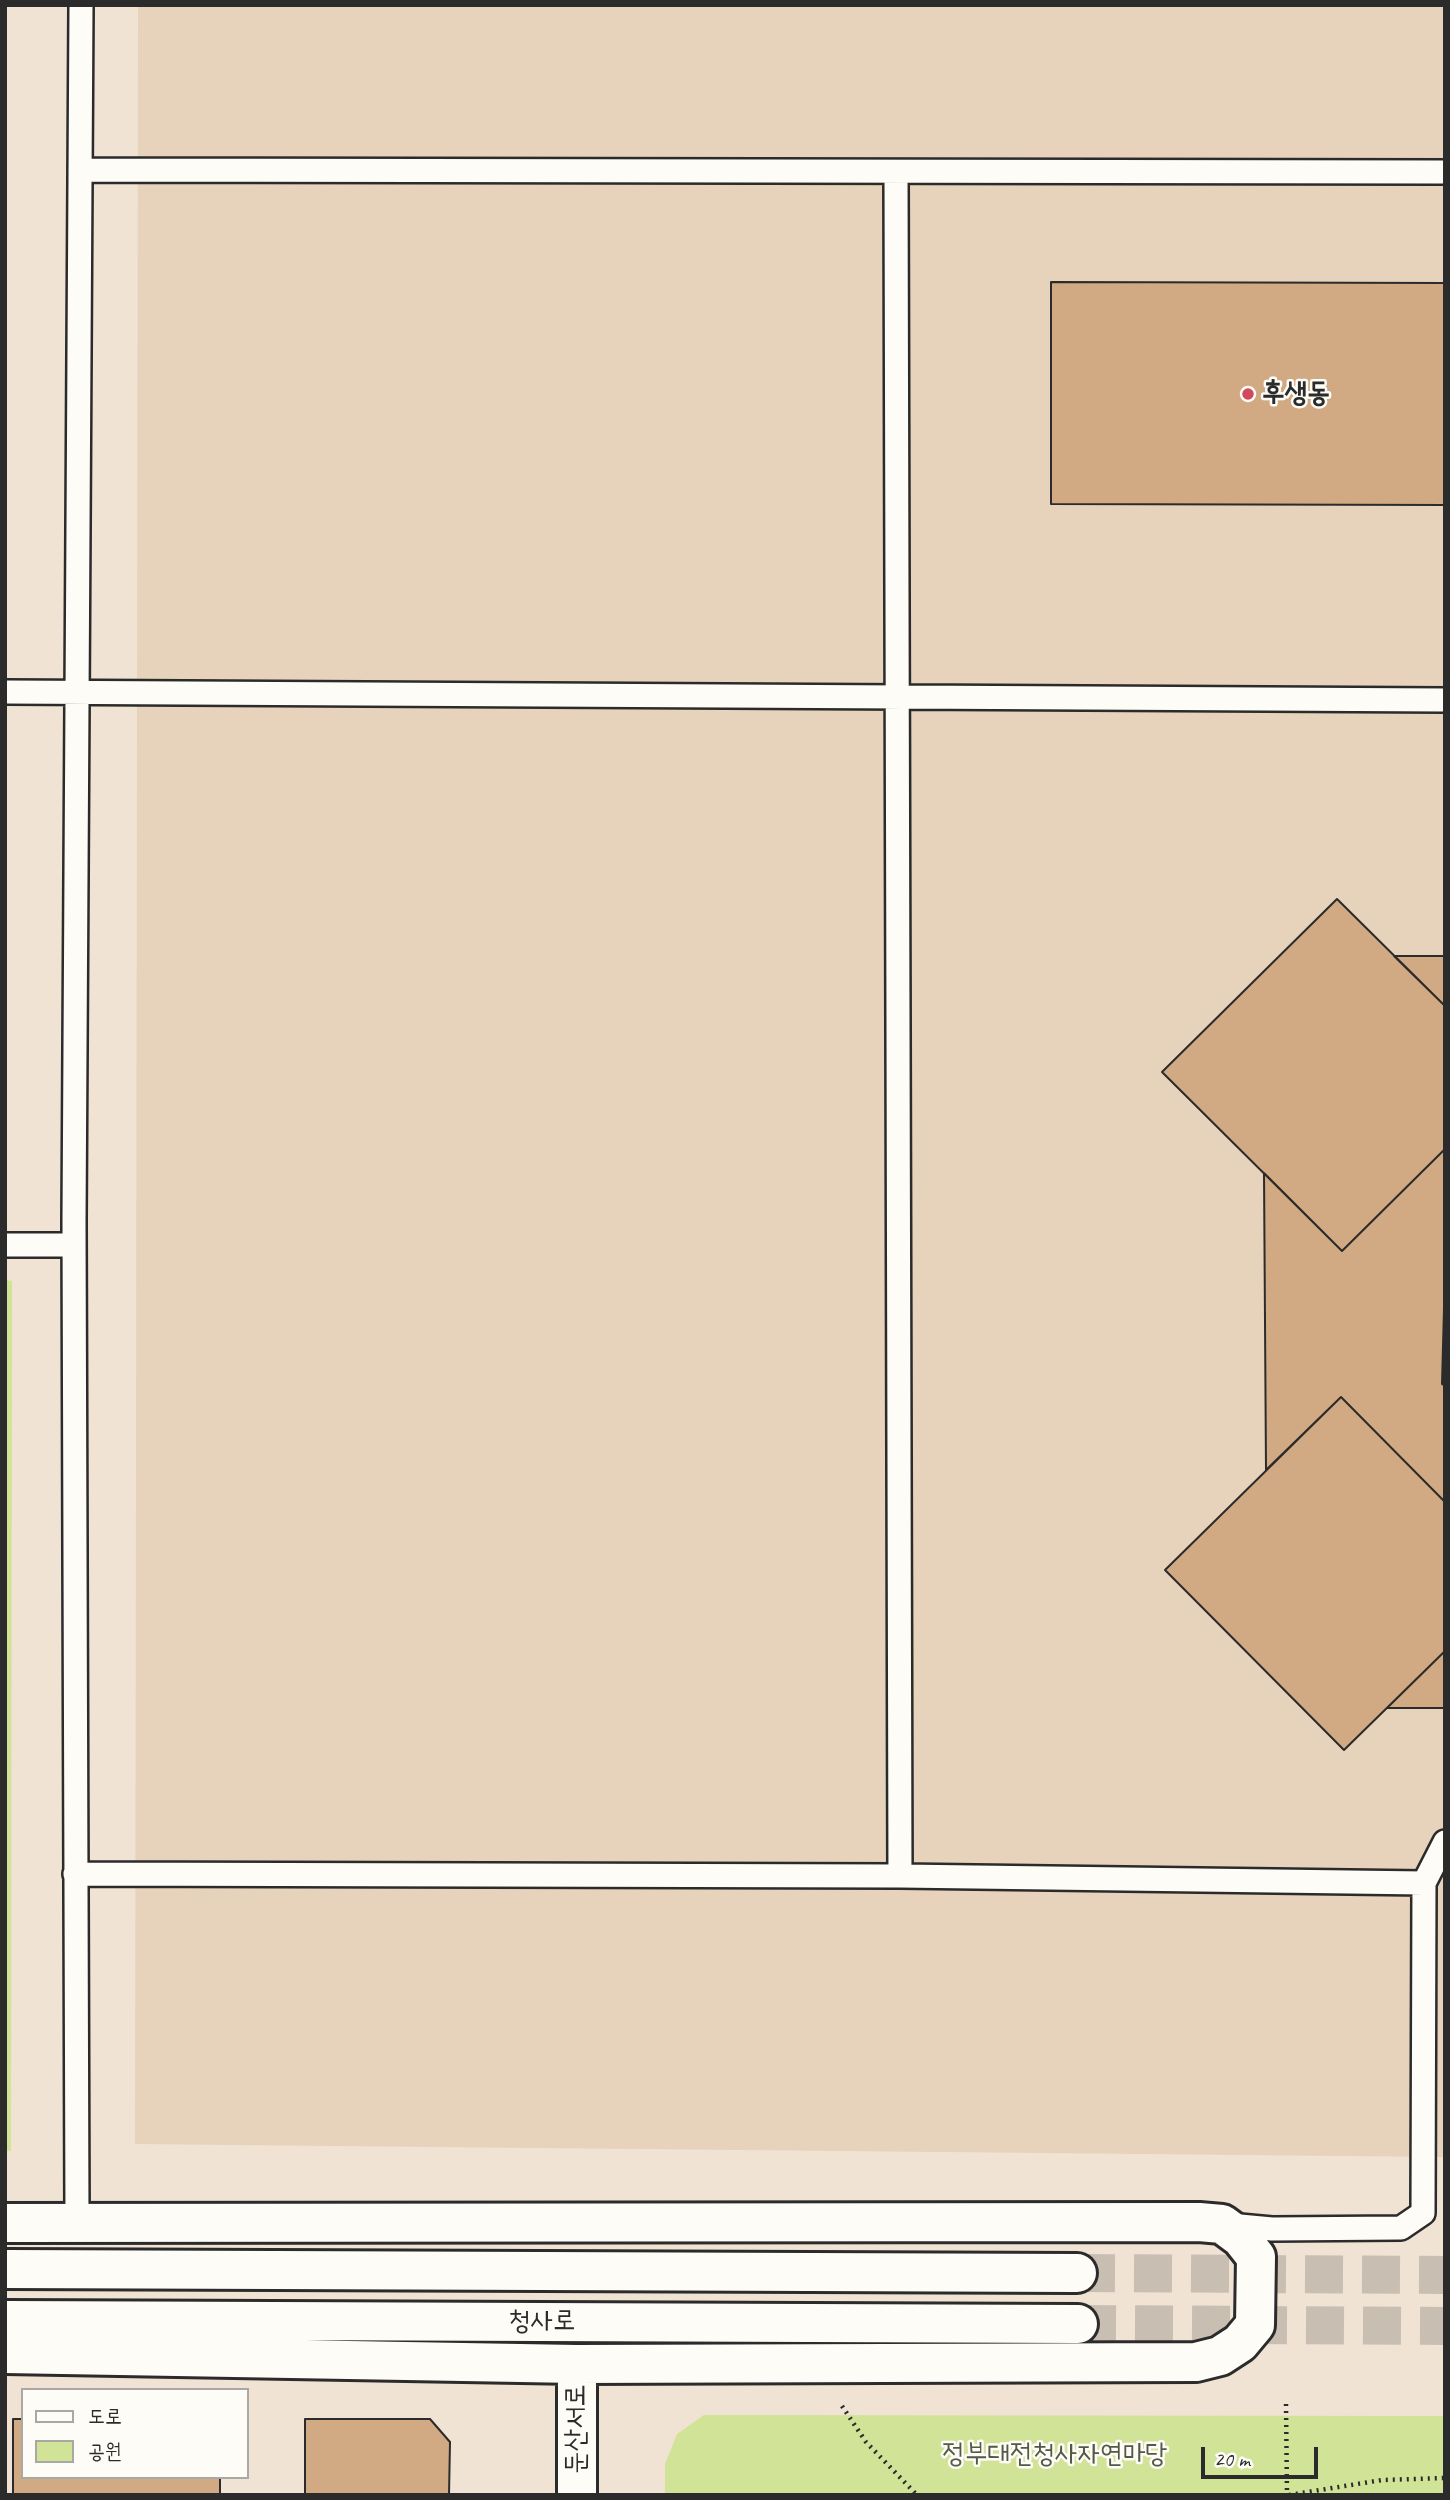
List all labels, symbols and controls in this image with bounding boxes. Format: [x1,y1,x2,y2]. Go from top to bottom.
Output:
place label: 후생동 [1262,377,1330,411]
marker: 후생동 [1240,386,1256,402]
street label: 청사로 [508,2305,576,2339]
street label: 둔산서로 [560,2384,594,2474]
legend [21,2388,248,2479]
text: 도로 [88,2403,122,2429]
scale bar [1205,2434,1322,2478]
text: 공원 [88,2438,122,2464]
park label: 정부대전청사자연마당 [942,2438,1168,2472]
text: 20 m [1214,2446,1250,2472]

